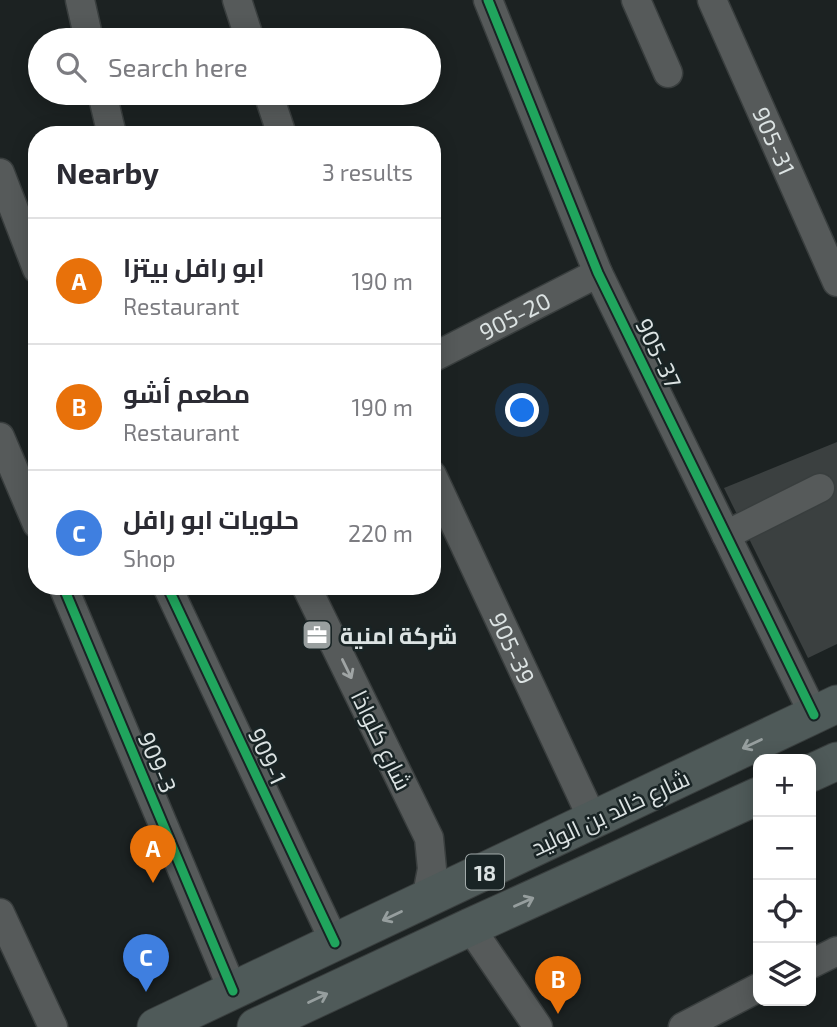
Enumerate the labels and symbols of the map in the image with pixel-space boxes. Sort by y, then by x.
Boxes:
street label: 905-31 [747,102,802,179]
street label: 905-20 [474,286,555,346]
street label: 905-37 [630,313,688,393]
your location [505,393,539,427]
street label: 905-39 [484,608,541,688]
office icon: شركة امنية [300,618,334,652]
place label: شركة امنية [340,621,458,650]
one-way arrow [341,658,355,679]
street label: شارع كلواذا [343,685,418,796]
street label: 909-1 [243,723,293,789]
street label: 909-3 [133,727,183,797]
one-way arrow [742,739,763,752]
street label: شارع خالد بن الوليد [526,763,695,864]
pin: A [130,825,176,883]
road number: 18 [466,854,504,890]
one-way arrow [513,895,534,908]
one-way arrow [382,910,403,923]
pin: C [123,934,169,992]
pin: B [535,956,581,1014]
one-way arrow [307,991,328,1004]

